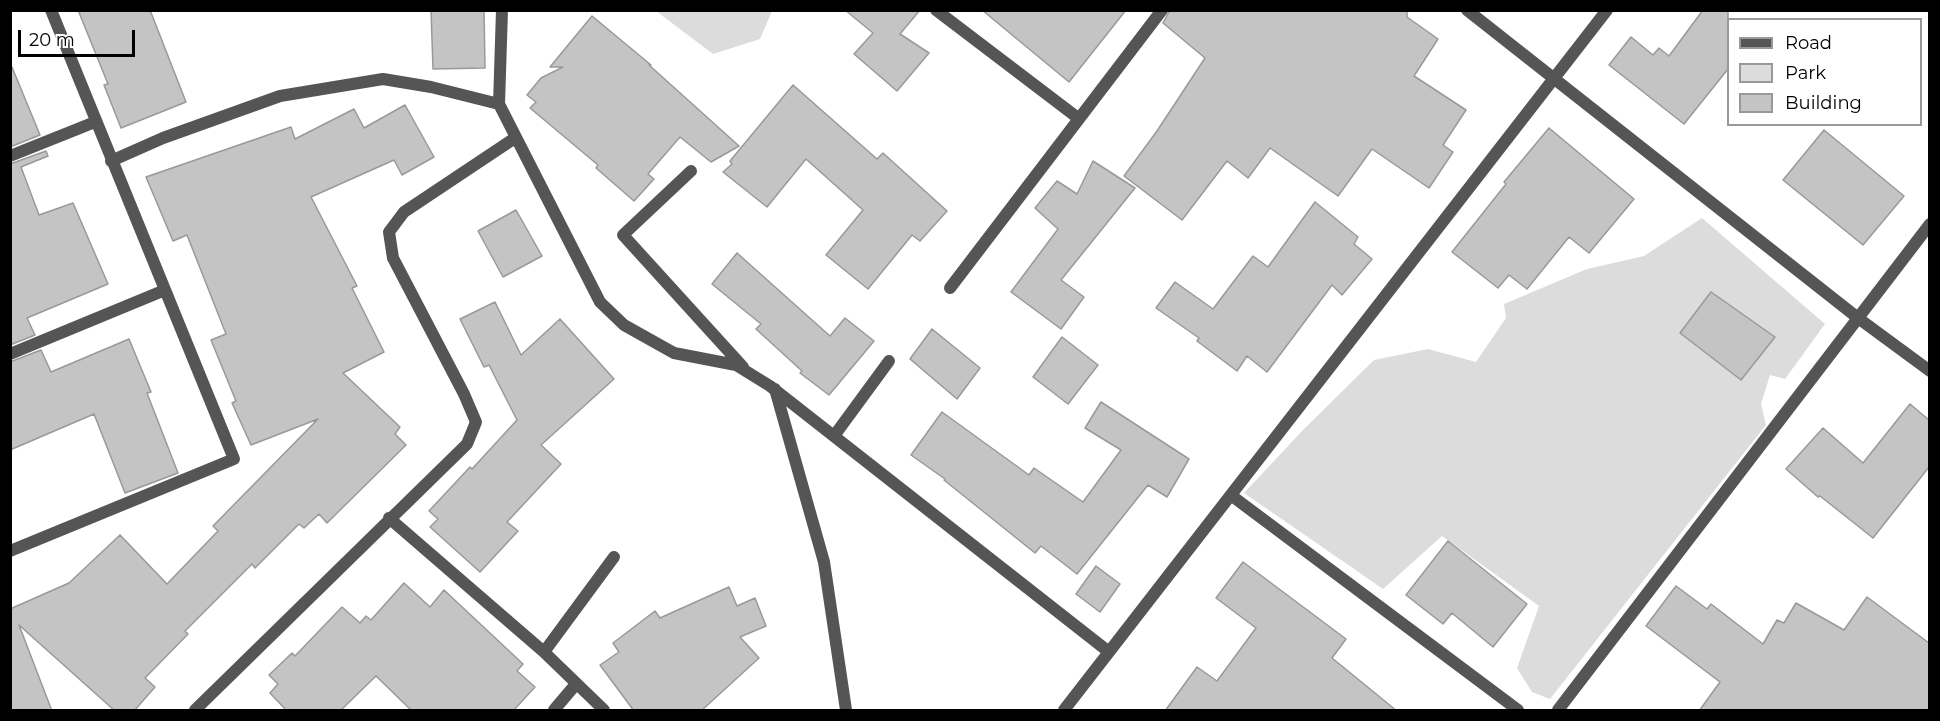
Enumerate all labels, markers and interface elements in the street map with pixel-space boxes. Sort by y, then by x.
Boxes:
scale bar [21,18,138,56]
legend [1727,18,1922,126]
text: 20 m [29,29,75,51]
text: Road [1785,32,1832,54]
text: Park [1785,62,1826,84]
text: Building [1785,92,1862,114]

